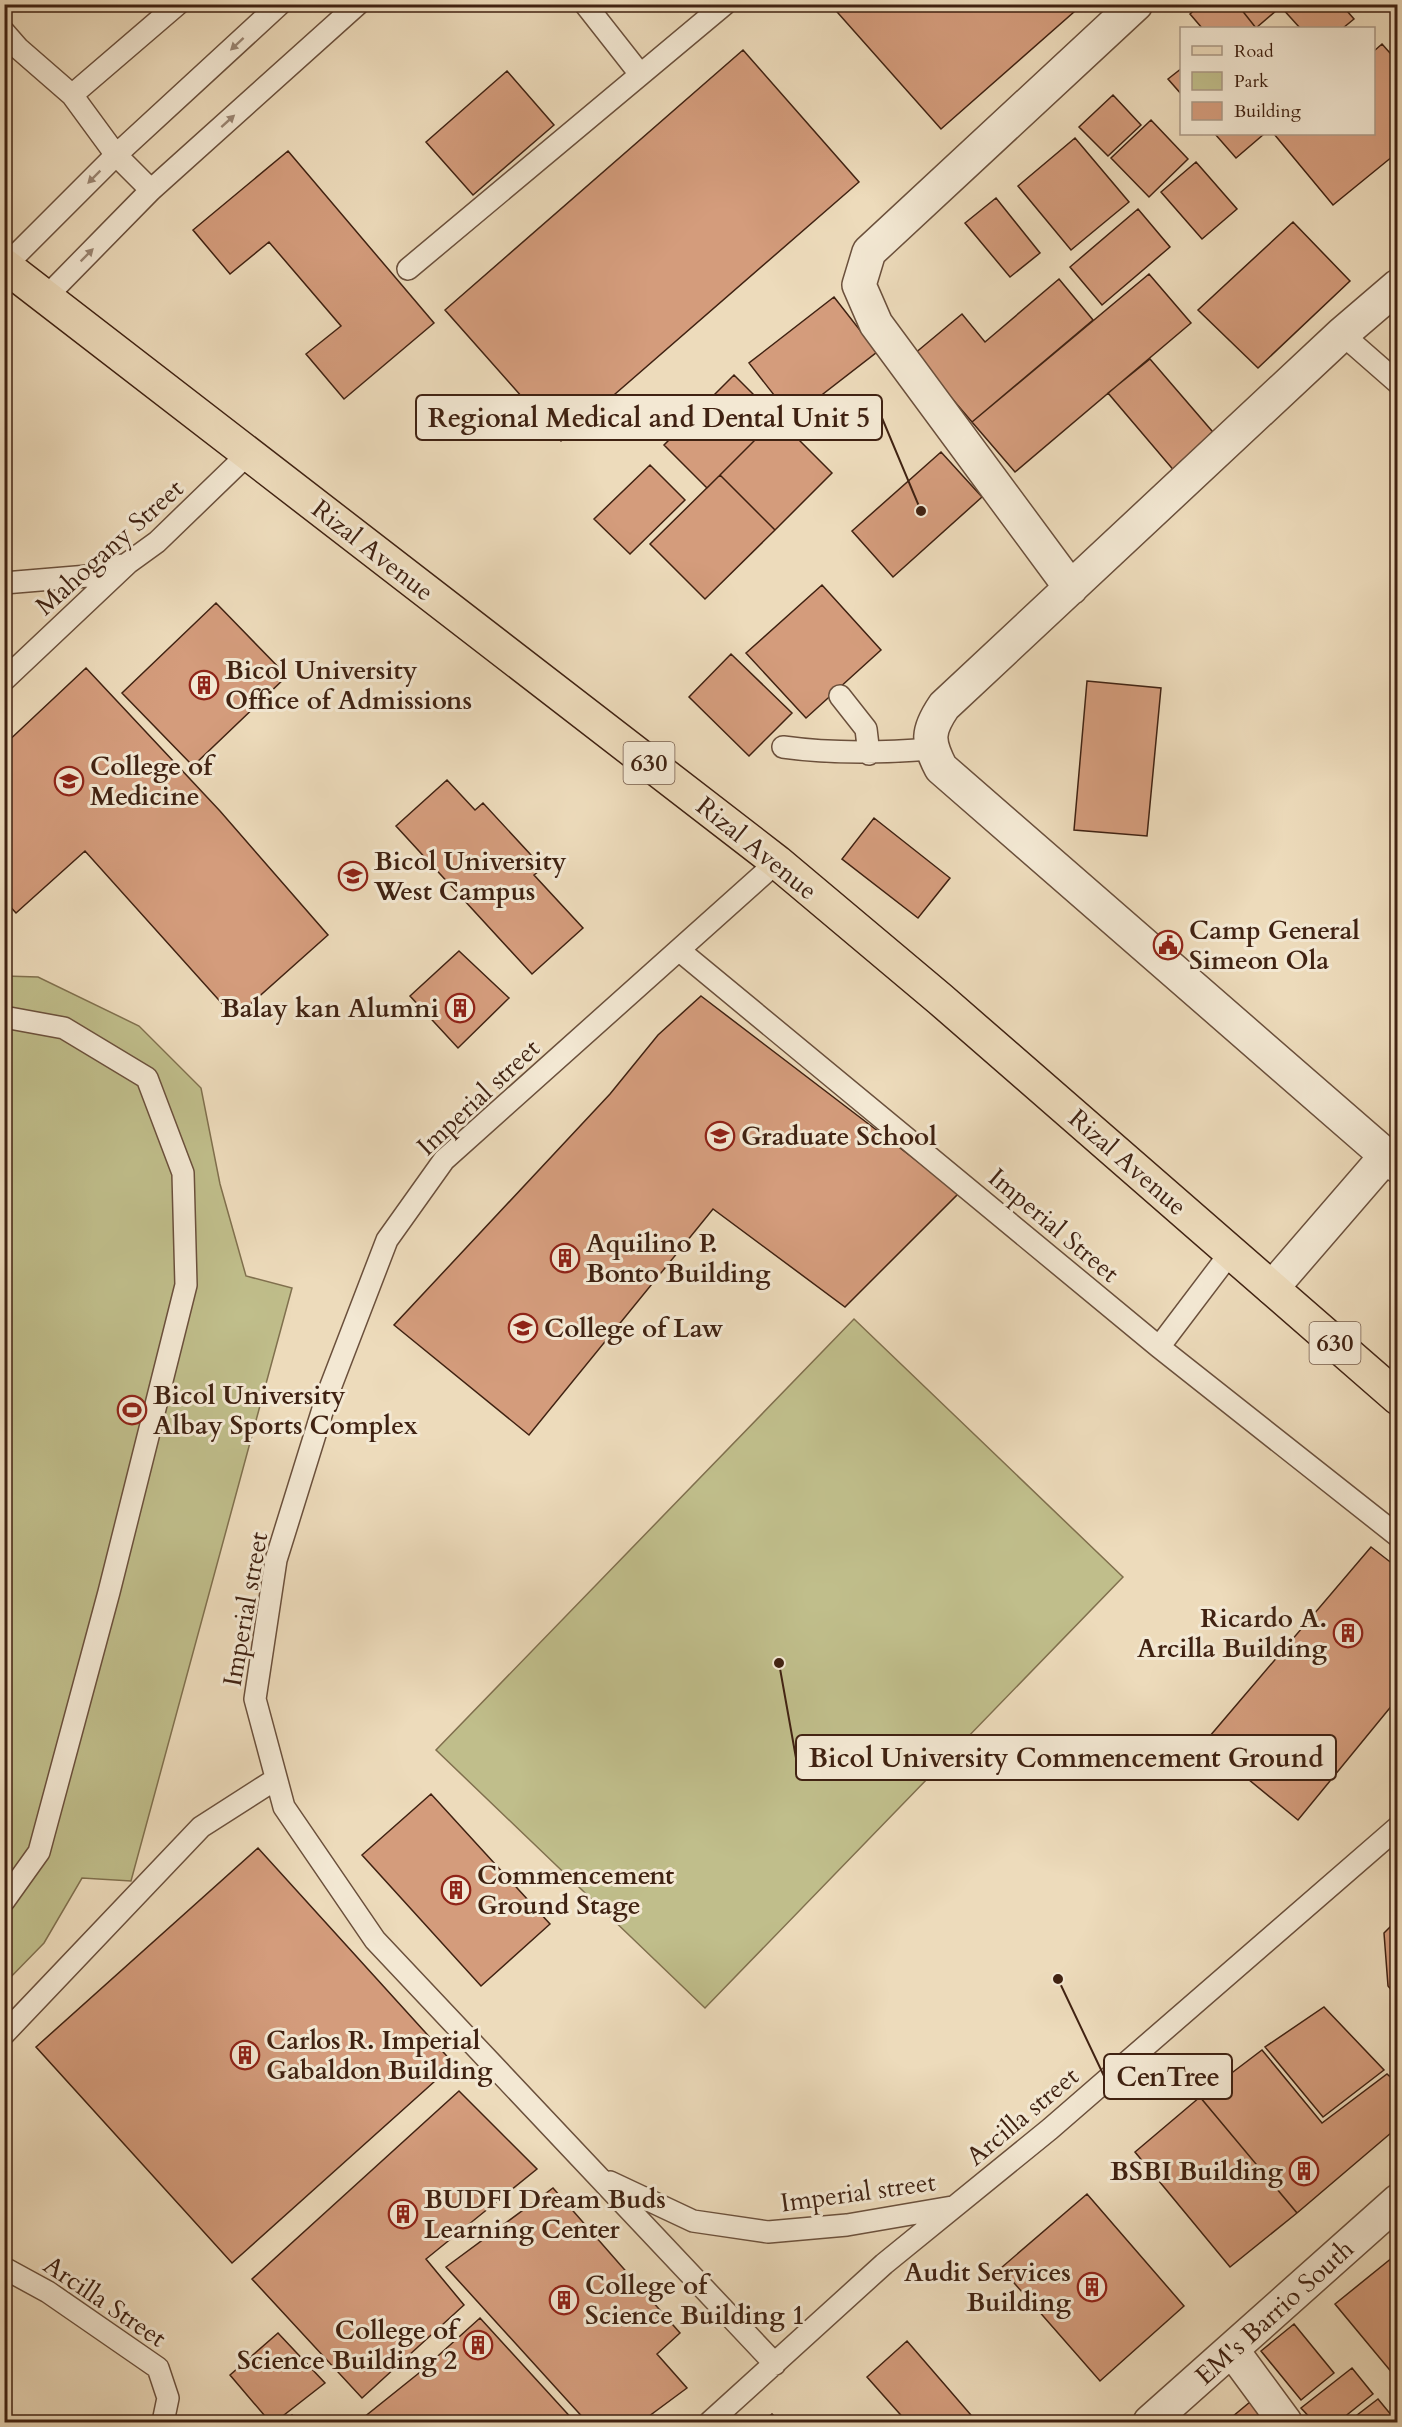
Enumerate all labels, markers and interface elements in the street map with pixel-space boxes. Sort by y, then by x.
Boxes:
legend [1180,27,1375,135]
one-way arrow [230,37,245,50]
text: Road [1234,39,1274,64]
text: Park [1234,69,1269,94]
text: Building [1234,99,1302,124]
one-way arrow [220,115,235,128]
one-way arrow [88,169,102,183]
one-way arrow [79,249,93,263]
callout: Regional Medical and Dental Unit 5 [416,395,882,440]
text: Regional Medical and Dental Unit 5 [428,400,870,437]
street label: Mahogany Street [28,471,191,623]
street label: Rizal Avenue [304,492,441,609]
place label: Bicol University Office of Admissions [225,653,472,718]
building icon: Bicol University Office of Admissions [188,669,220,701]
road number: 630 [624,742,674,784]
place label: College of Medicine [90,749,216,814]
school or university icon: College of Medicine [53,765,85,797]
street label: Rizal Avenue [689,789,824,908]
place label: Bicol University West Campus [373,844,567,909]
school or university icon: Bicol University West Campus [337,860,369,892]
place label: Camp General Simeon Ola [1189,913,1360,978]
public building icon: Camp General Simeon Ola [1152,929,1184,961]
place label: Balay kan Alumni [221,991,439,1026]
building icon: Balay kan Alumni [444,992,476,1024]
street label: Imperial street [409,1031,547,1163]
street label: Rizal Avenue [1061,1101,1194,1224]
place label: Graduate School [741,1119,937,1154]
school or university icon: Graduate School [704,1120,736,1152]
street label: Imperial Street [981,1160,1126,1290]
place label: Aquilino P. Bonto Building [586,1226,771,1291]
building icon: Aquilino P. Bonto Building [549,1242,581,1274]
place label: College of Law [544,1311,724,1346]
school or university icon: College of Law [507,1312,539,1344]
road number: 630 [1310,1322,1360,1364]
place label: Bicol University Albay Sports Complex [153,1378,418,1443]
sports icon: Bicol University Albay Sports Complex [116,1394,148,1426]
street label: Imperial street [215,1529,276,1689]
place label: Ricardo A. Arcilla Building [1137,1601,1327,1666]
building icon: Ricardo A. Arcilla Building [1332,1617,1364,1649]
callout: Bicol University Commencement Ground [796,1735,1336,1780]
text: Bicol University Commencement Ground [808,1740,1324,1777]
place label: Commencement Ground Stage [477,1858,674,1923]
building icon: Commencement Ground Stage [440,1874,472,1906]
place label: Carlos R. Imperial Gabaldon Building [266,2023,493,2088]
building icon: Carlos R. Imperial Gabaldon Building [229,2039,261,2071]
callout: CenTree [1104,2054,1232,2099]
street label: Arcilla street [959,2059,1086,2174]
text: CenTree [1116,2059,1220,2096]
place label: BSBI Building [1110,2154,1283,2189]
building icon: BSBI Building [1288,2155,1320,2187]
street label: Imperial street [778,2164,938,2221]
place label: BUDFI Dream Buds Learning Center [424,2182,666,2247]
building icon: BUDFI Dream Buds Learning Center [387,2198,419,2230]
street label: EM's Barrio South [1187,2232,1361,2393]
street label: Arcilla Street [36,2247,173,2355]
place label: Audit Services Building [904,2255,1071,2320]
place label: College of Science Building 1 [585,2268,805,2333]
building icon: Audit Services Building [1076,2271,1108,2303]
building icon: College of Science Building 1 [548,2284,580,2316]
place label: College of Science Building 2 [237,2313,461,2378]
building icon: College of Science Building 2 [462,2329,494,2361]

